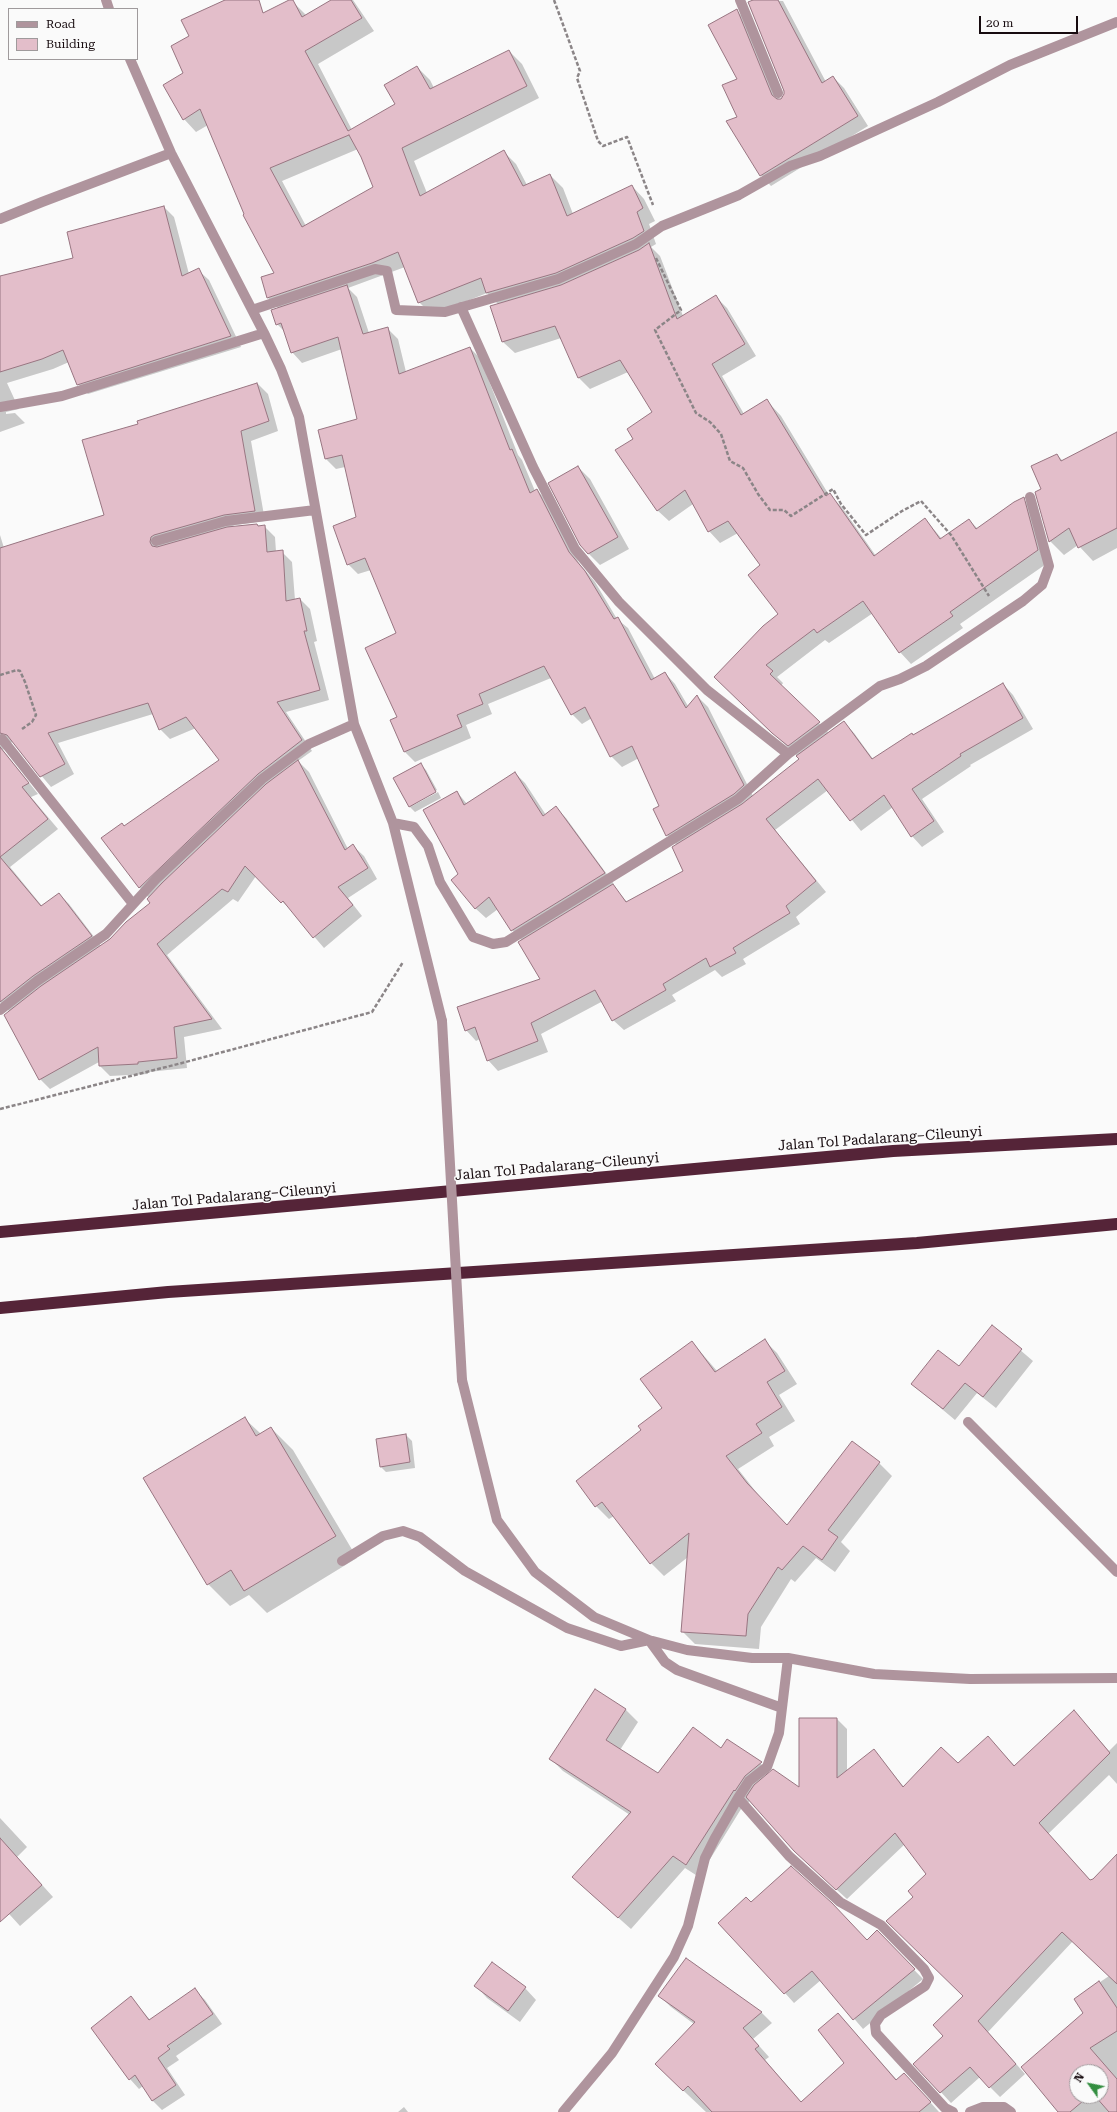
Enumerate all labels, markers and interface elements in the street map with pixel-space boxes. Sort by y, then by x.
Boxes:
legend [8,8,138,60]
scale bar [981,8,1080,34]
text: 20 m [986,16,1013,30]
text: Road [46,17,75,31]
text: Building [46,37,95,51]
street label: Jalan Tol Padalarang–Cileunyi [777,1123,983,1155]
street label: Jalan Tol Padalarang–Cileunyi [454,1150,660,1184]
street label: Jalan Tol Padalarang–Cileunyi [131,1180,337,1214]
north arrow [1069,2064,1109,2104]
text: N [1072,2071,1087,2085]

